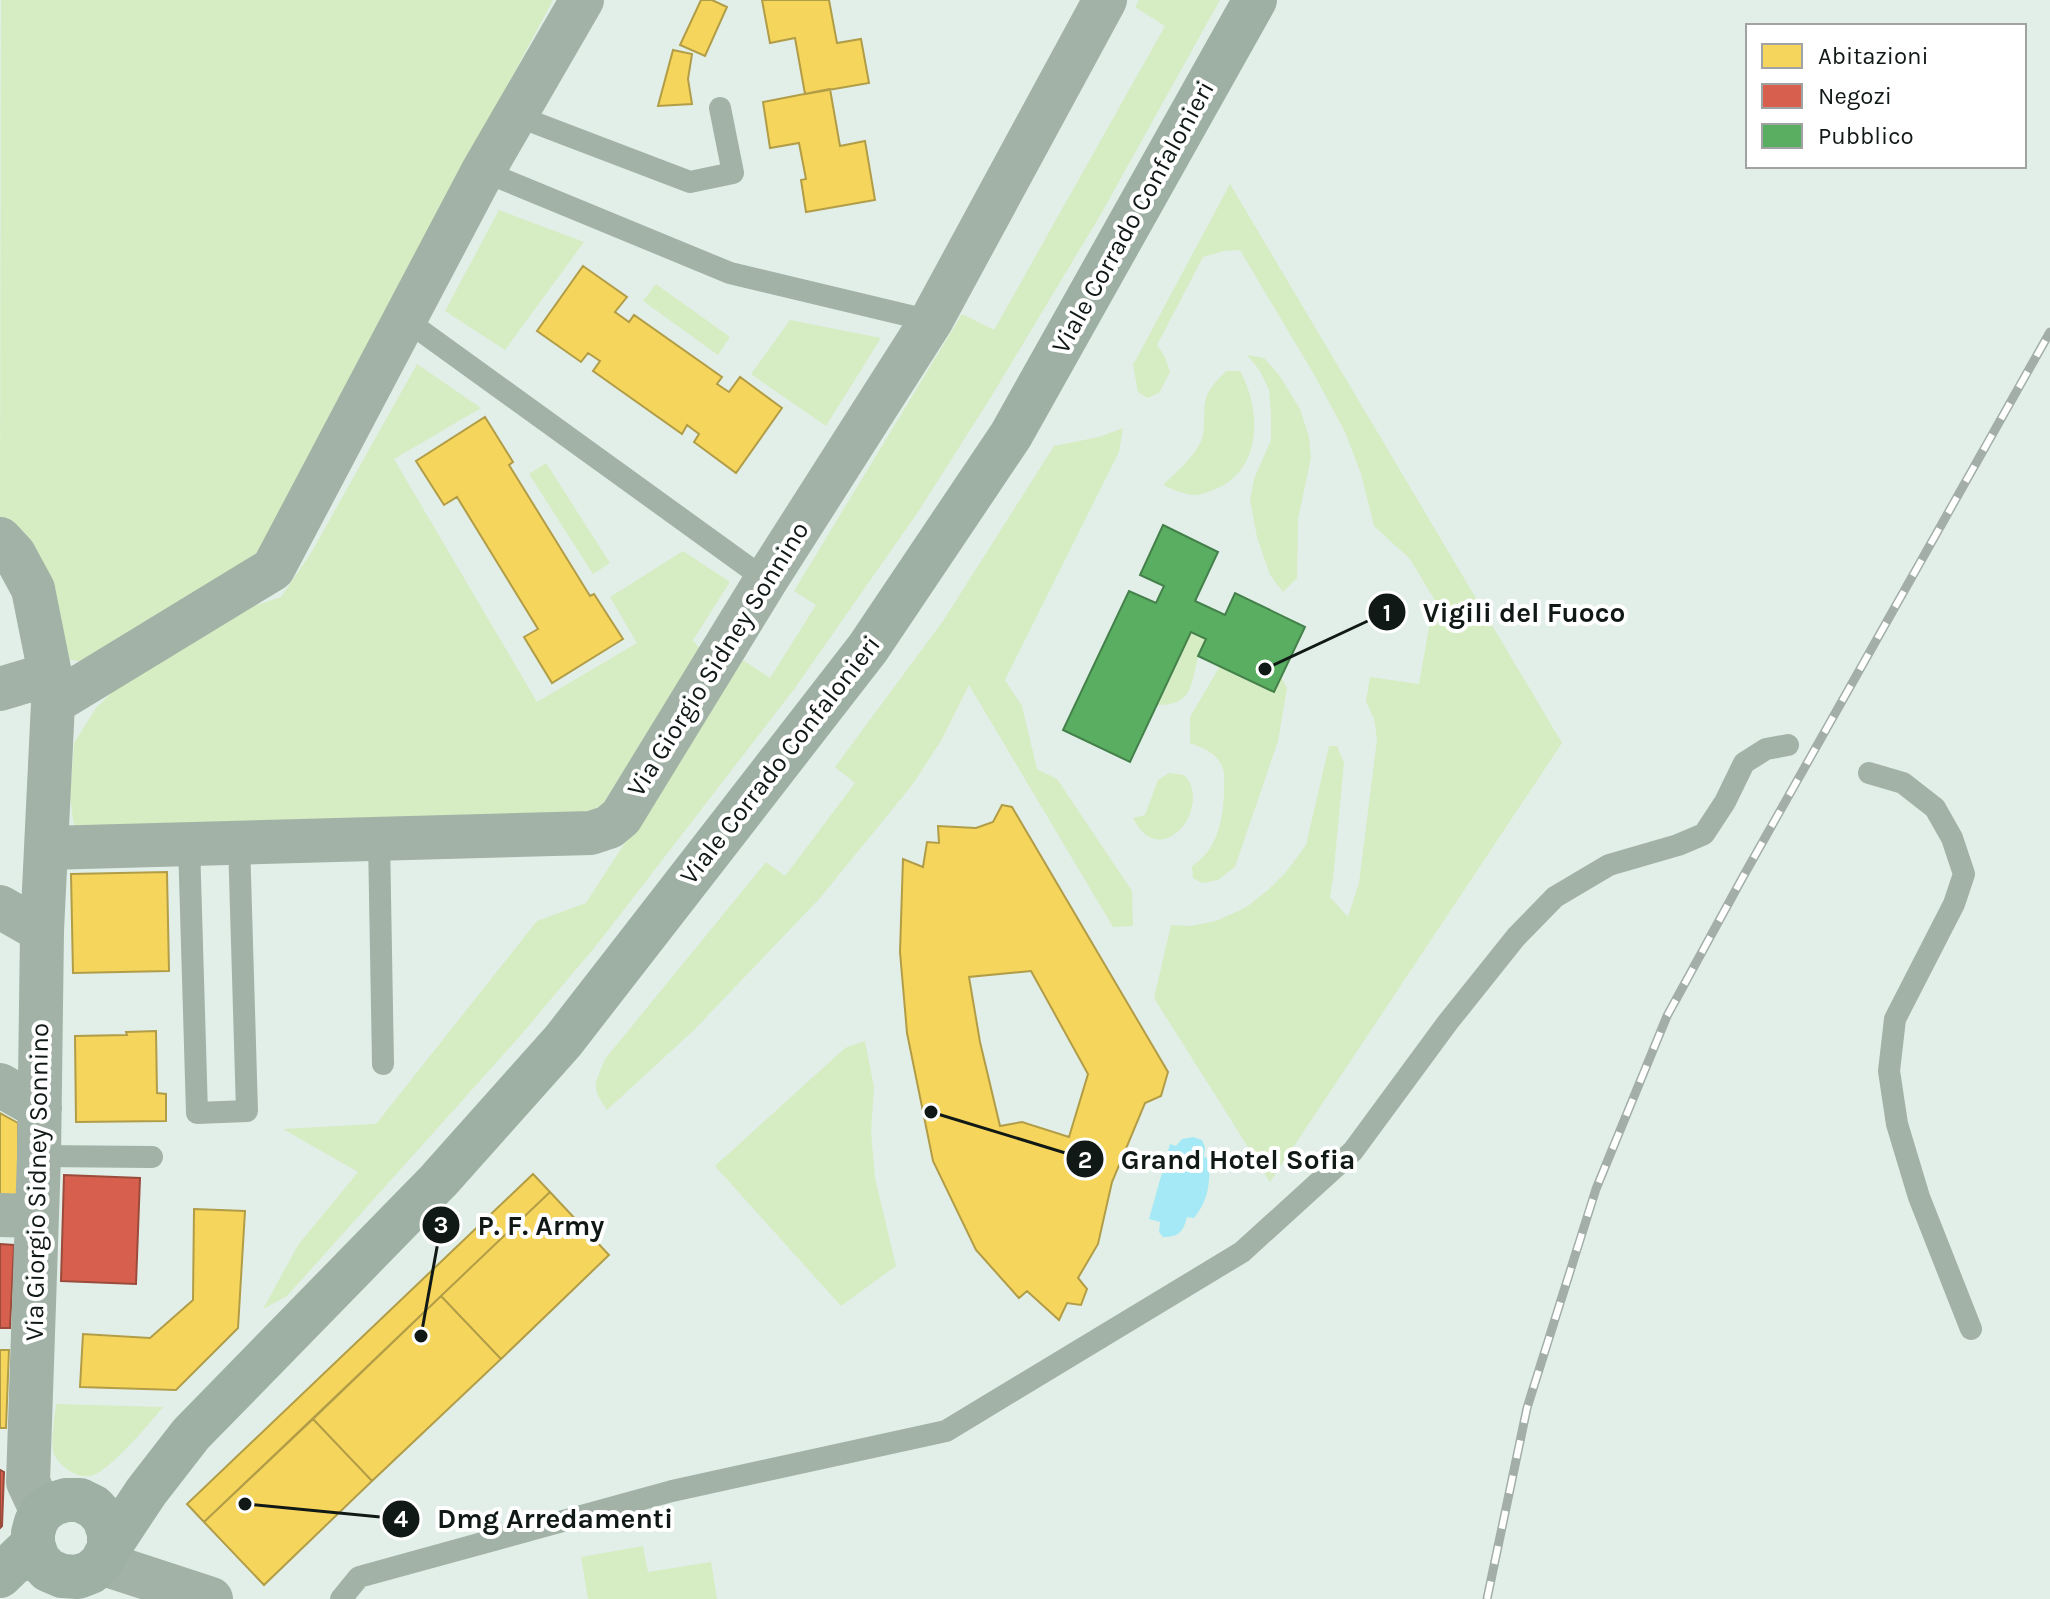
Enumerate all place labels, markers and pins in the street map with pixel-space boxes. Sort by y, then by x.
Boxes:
callout: Vigili del Fuoco [1367,586,1642,638]
callout: Grand Hotel Sofia [1065,1133,1372,1185]
callout: P. F. Army [421,1199,620,1251]
callout: Dmg Arredamenti [381,1493,689,1545]

